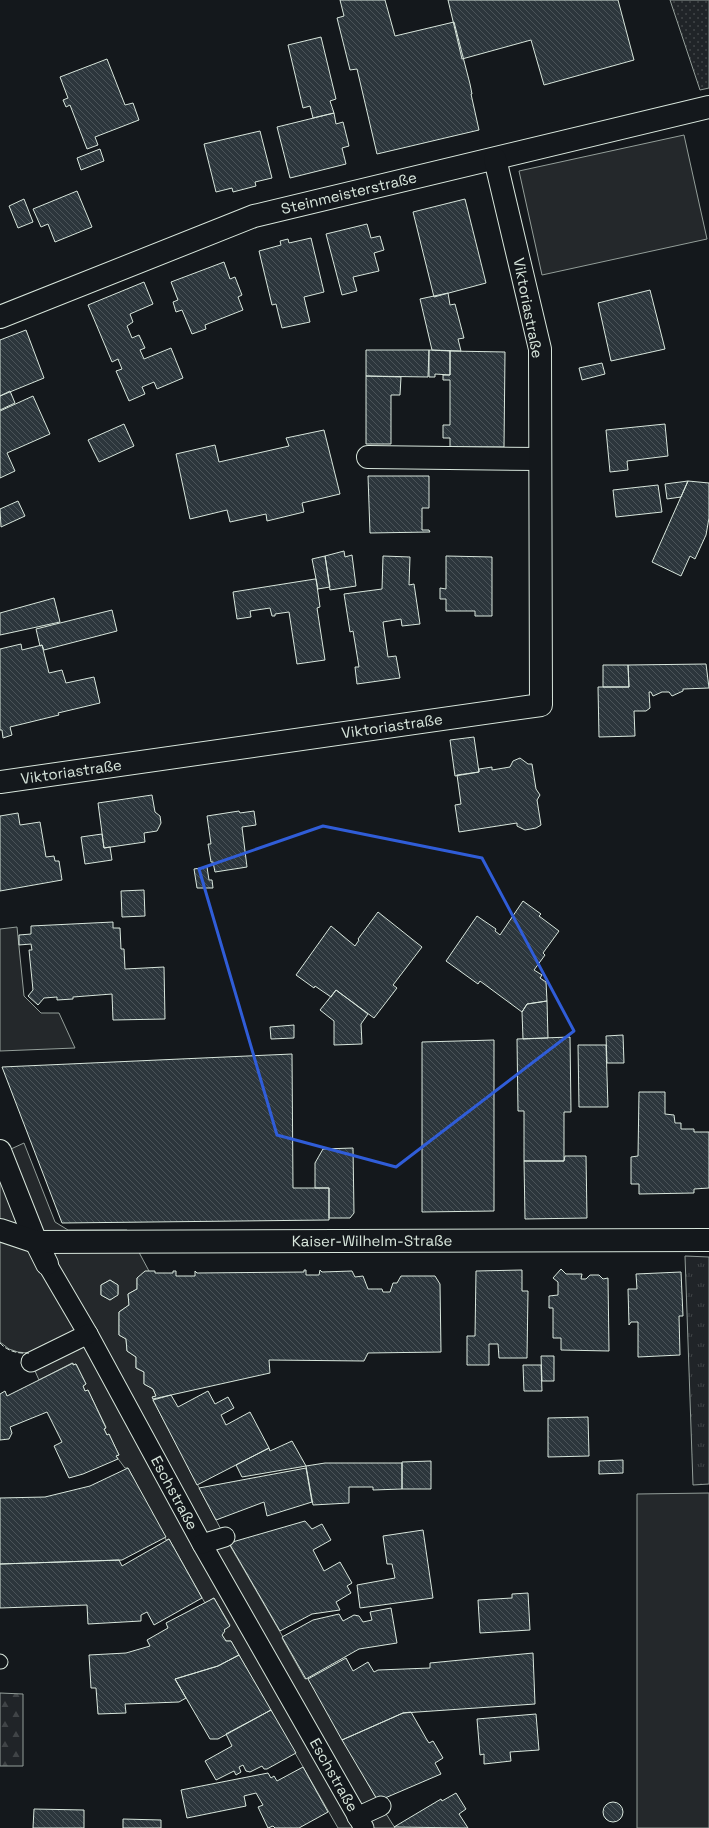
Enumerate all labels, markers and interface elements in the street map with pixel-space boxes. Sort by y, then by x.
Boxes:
street label: Steinmeisterstraße [279,167,419,218]
street label: Viktoriastraße [509,256,548,360]
street label: Viktoriastraße [340,709,444,742]
street label: Viktoriastraße [19,755,123,788]
street label: Kaiser-Wilhelm-Straße [292,1231,453,1250]
street label: Eschstraße [147,1452,203,1533]
street label: Eschstraße [306,1735,363,1815]

